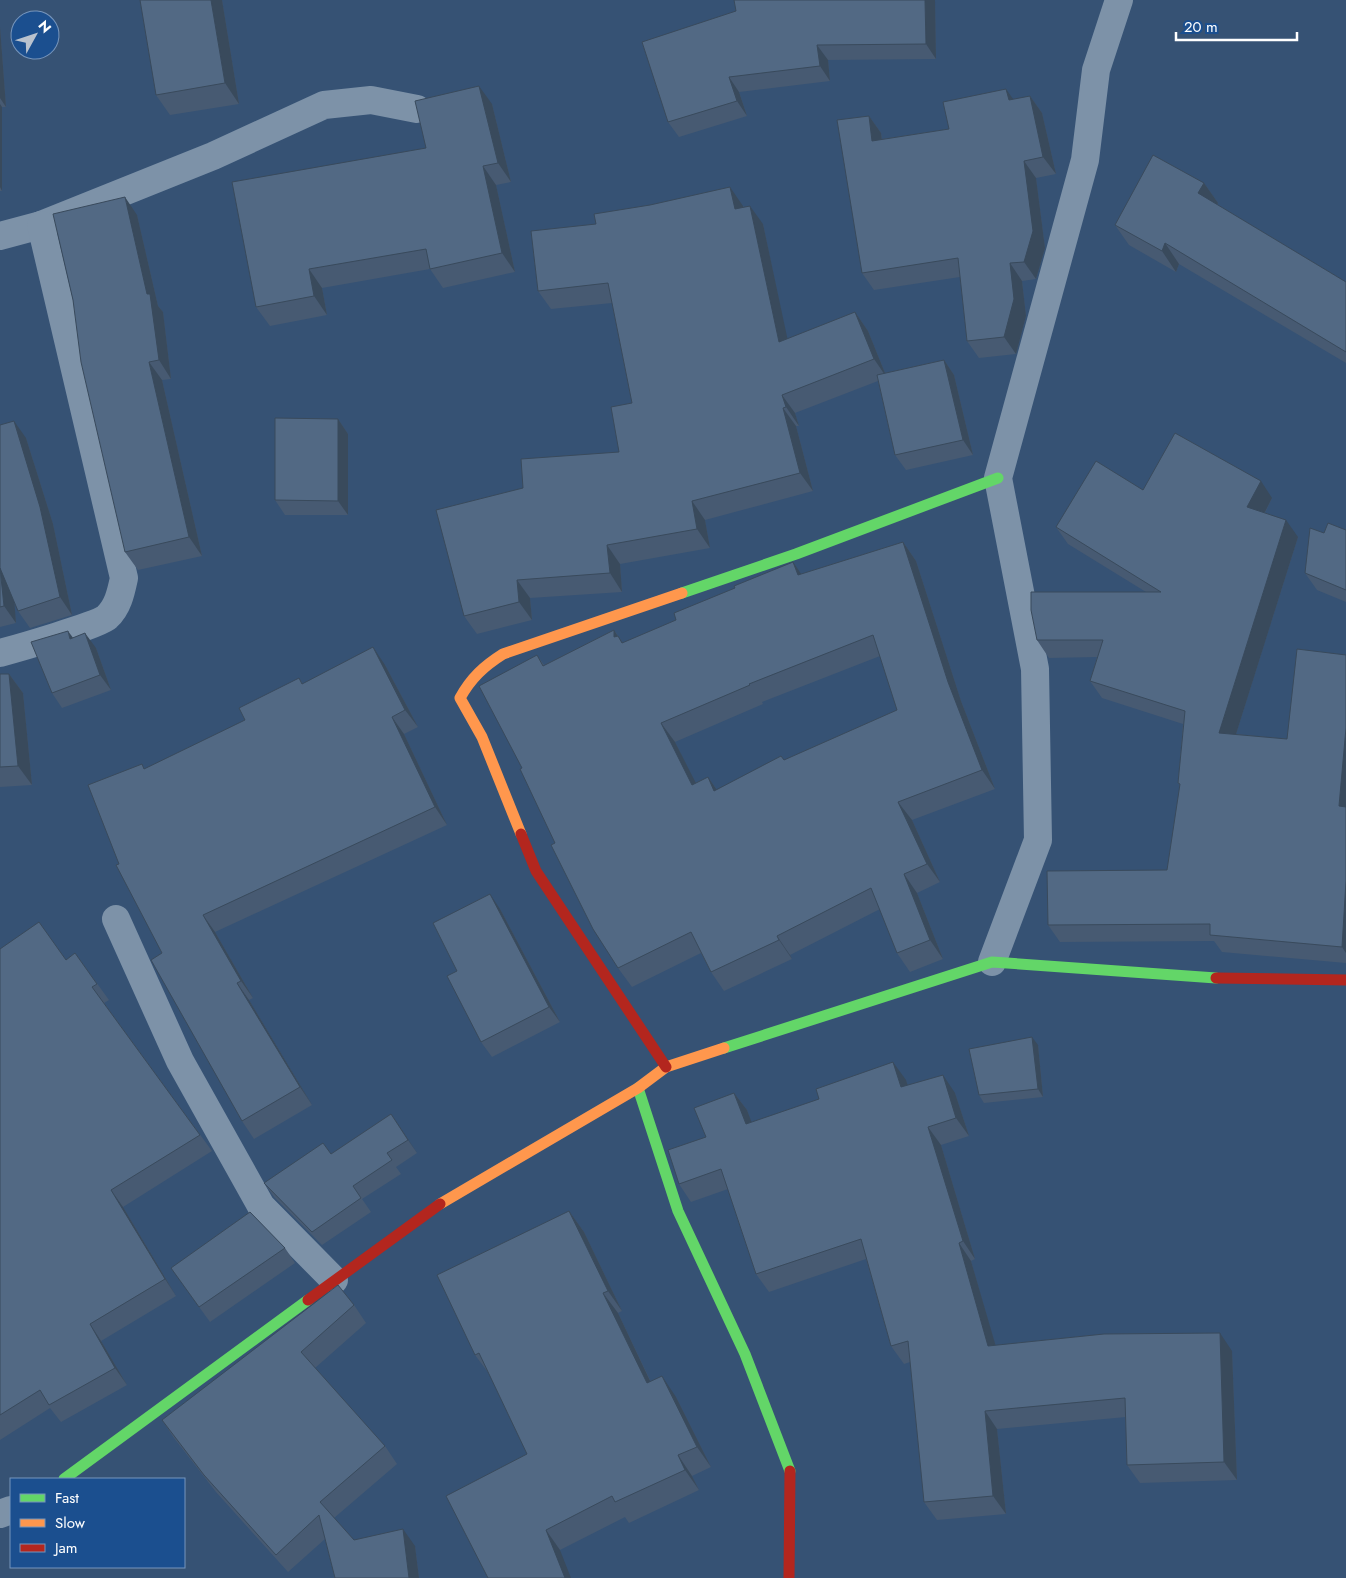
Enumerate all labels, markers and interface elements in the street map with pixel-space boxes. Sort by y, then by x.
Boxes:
north arrow [10,10,60,60]
scale bar [1176,10,1297,42]
text: N [34,16,56,37]
text: 20 m [1184,16,1218,38]
legend [10,1478,185,1568]
text: Fast [55,1487,79,1509]
text: Slow [55,1512,86,1534]
text: Jam [53,1537,78,1559]

